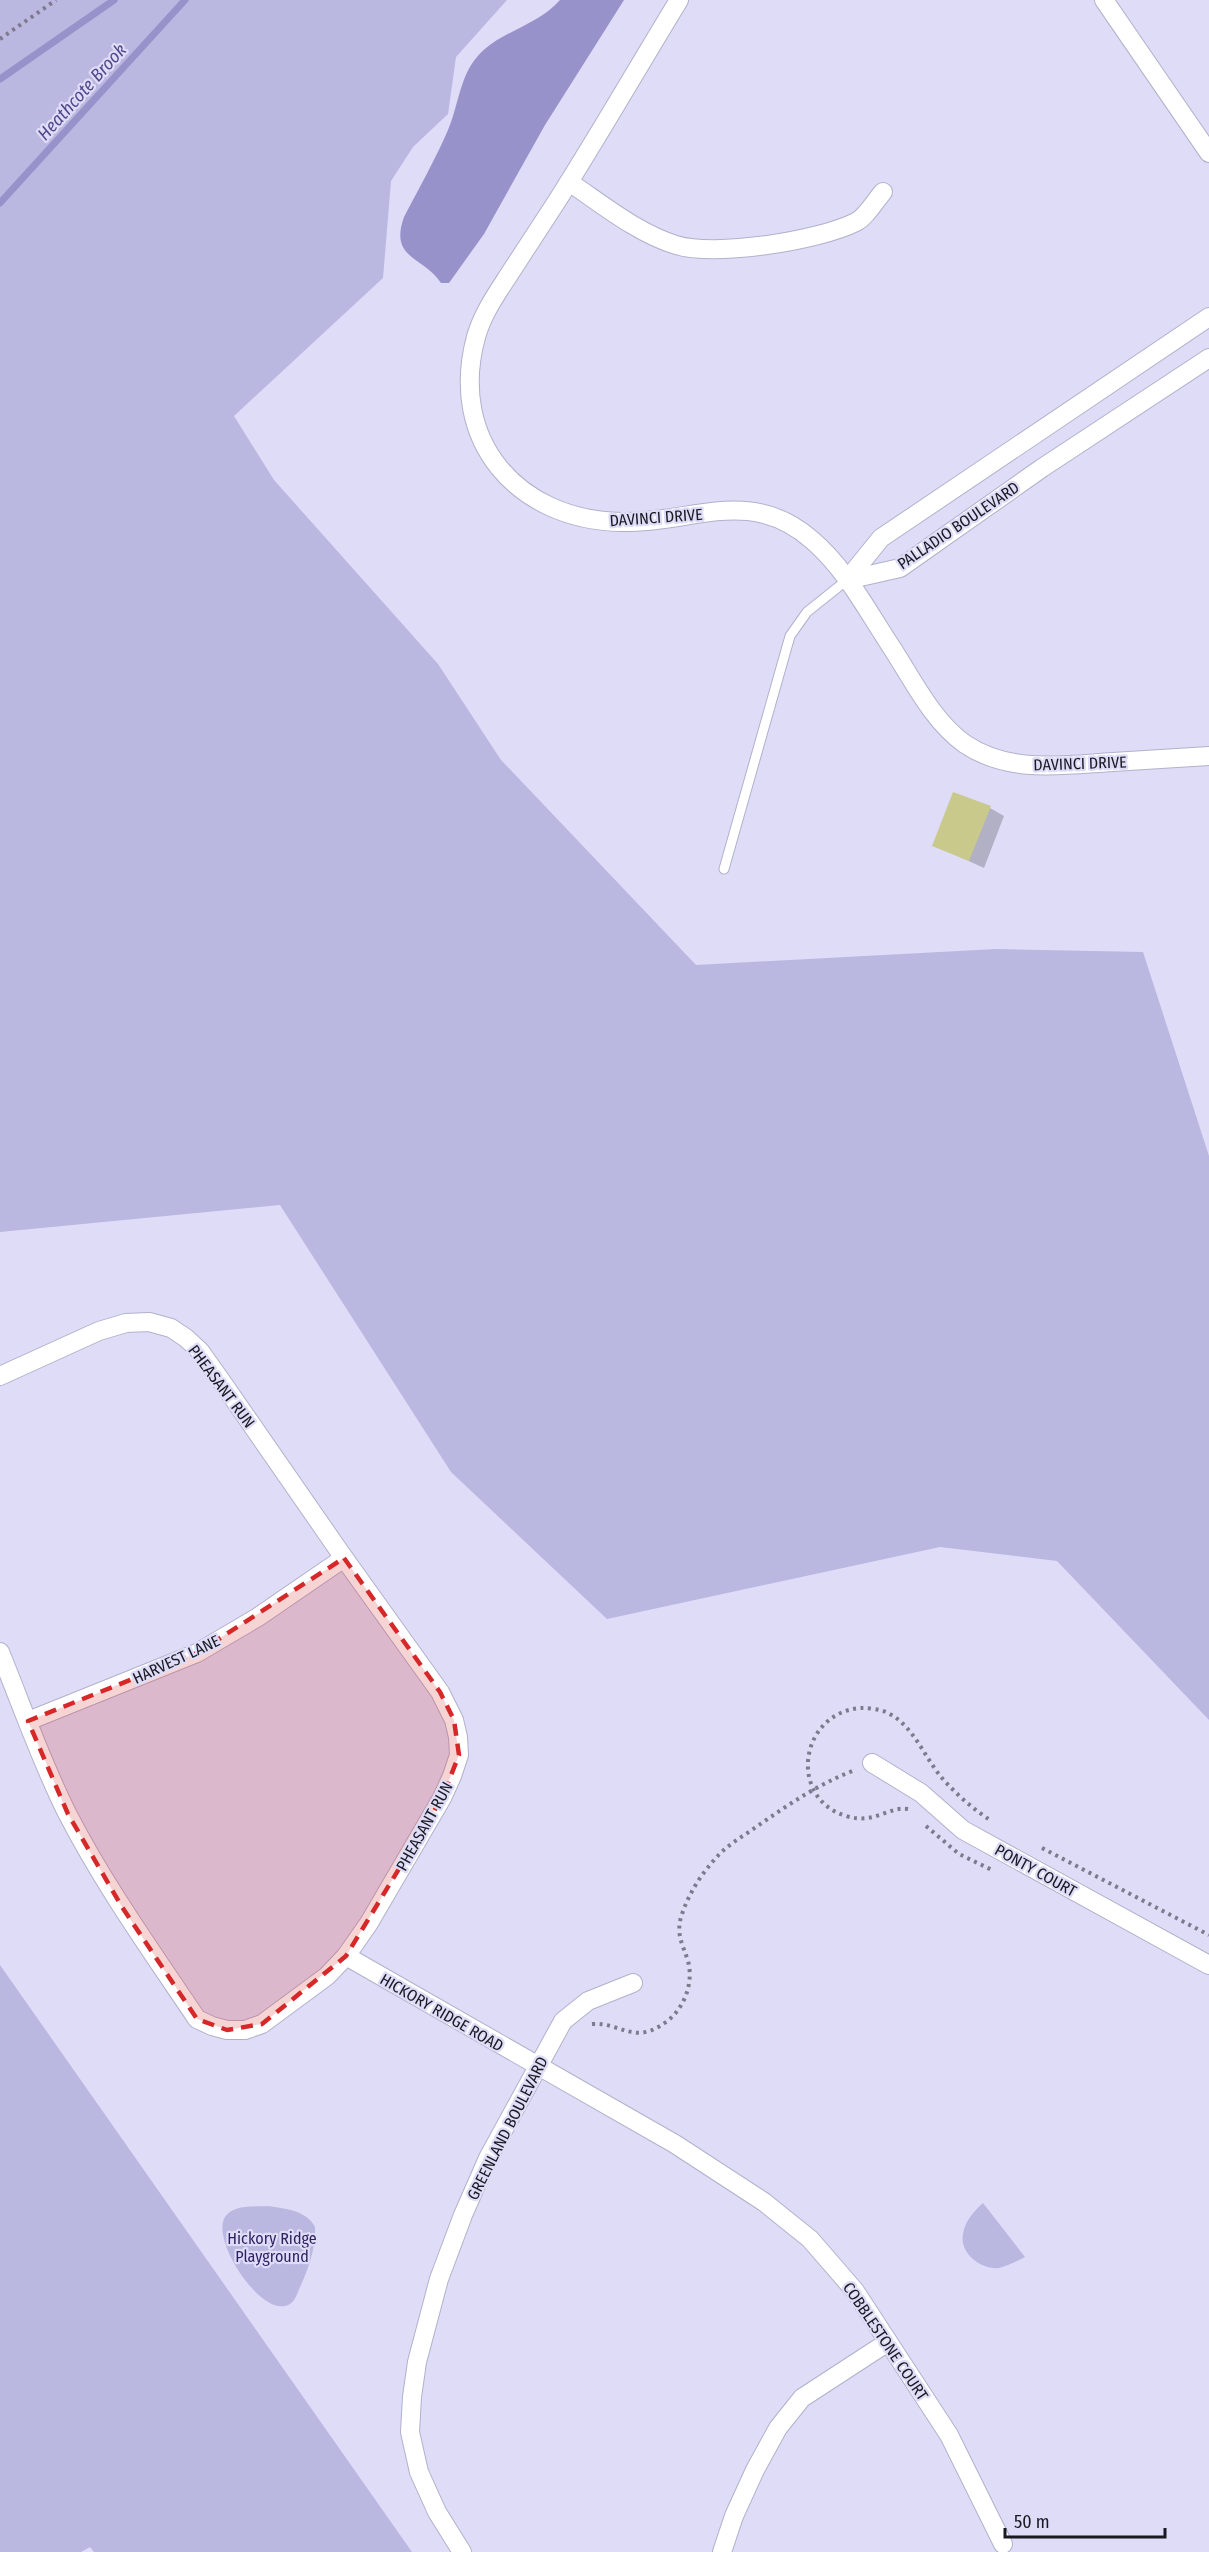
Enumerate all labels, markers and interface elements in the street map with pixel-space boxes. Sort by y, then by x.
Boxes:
water label: Heathcote Brook [33,39,131,145]
street label: PALLADIO BOULEVARD [894,478,1023,573]
street label: DAVINCI DRIVE [609,505,703,530]
street label: DAVINCI DRIVE [1033,752,1127,775]
street label: PHEASANT RUN [184,1341,259,1432]
street label: HARVEST LANE [130,1631,223,1688]
street label: PHEASANT RUN [392,1778,457,1874]
street label: PONTY COURT [992,1840,1080,1901]
street label: HICKORY RIDGE ROAD [377,1969,507,2055]
street label: GREENLAND BOULEVARD [463,2054,552,2203]
park label: Hickory Ridge Playground [227,2229,317,2266]
street label: COBBLESTONE COURT [839,2279,932,2404]
scale bar [1005,2501,1166,2539]
text: 50 m [1014,2511,1050,2533]

